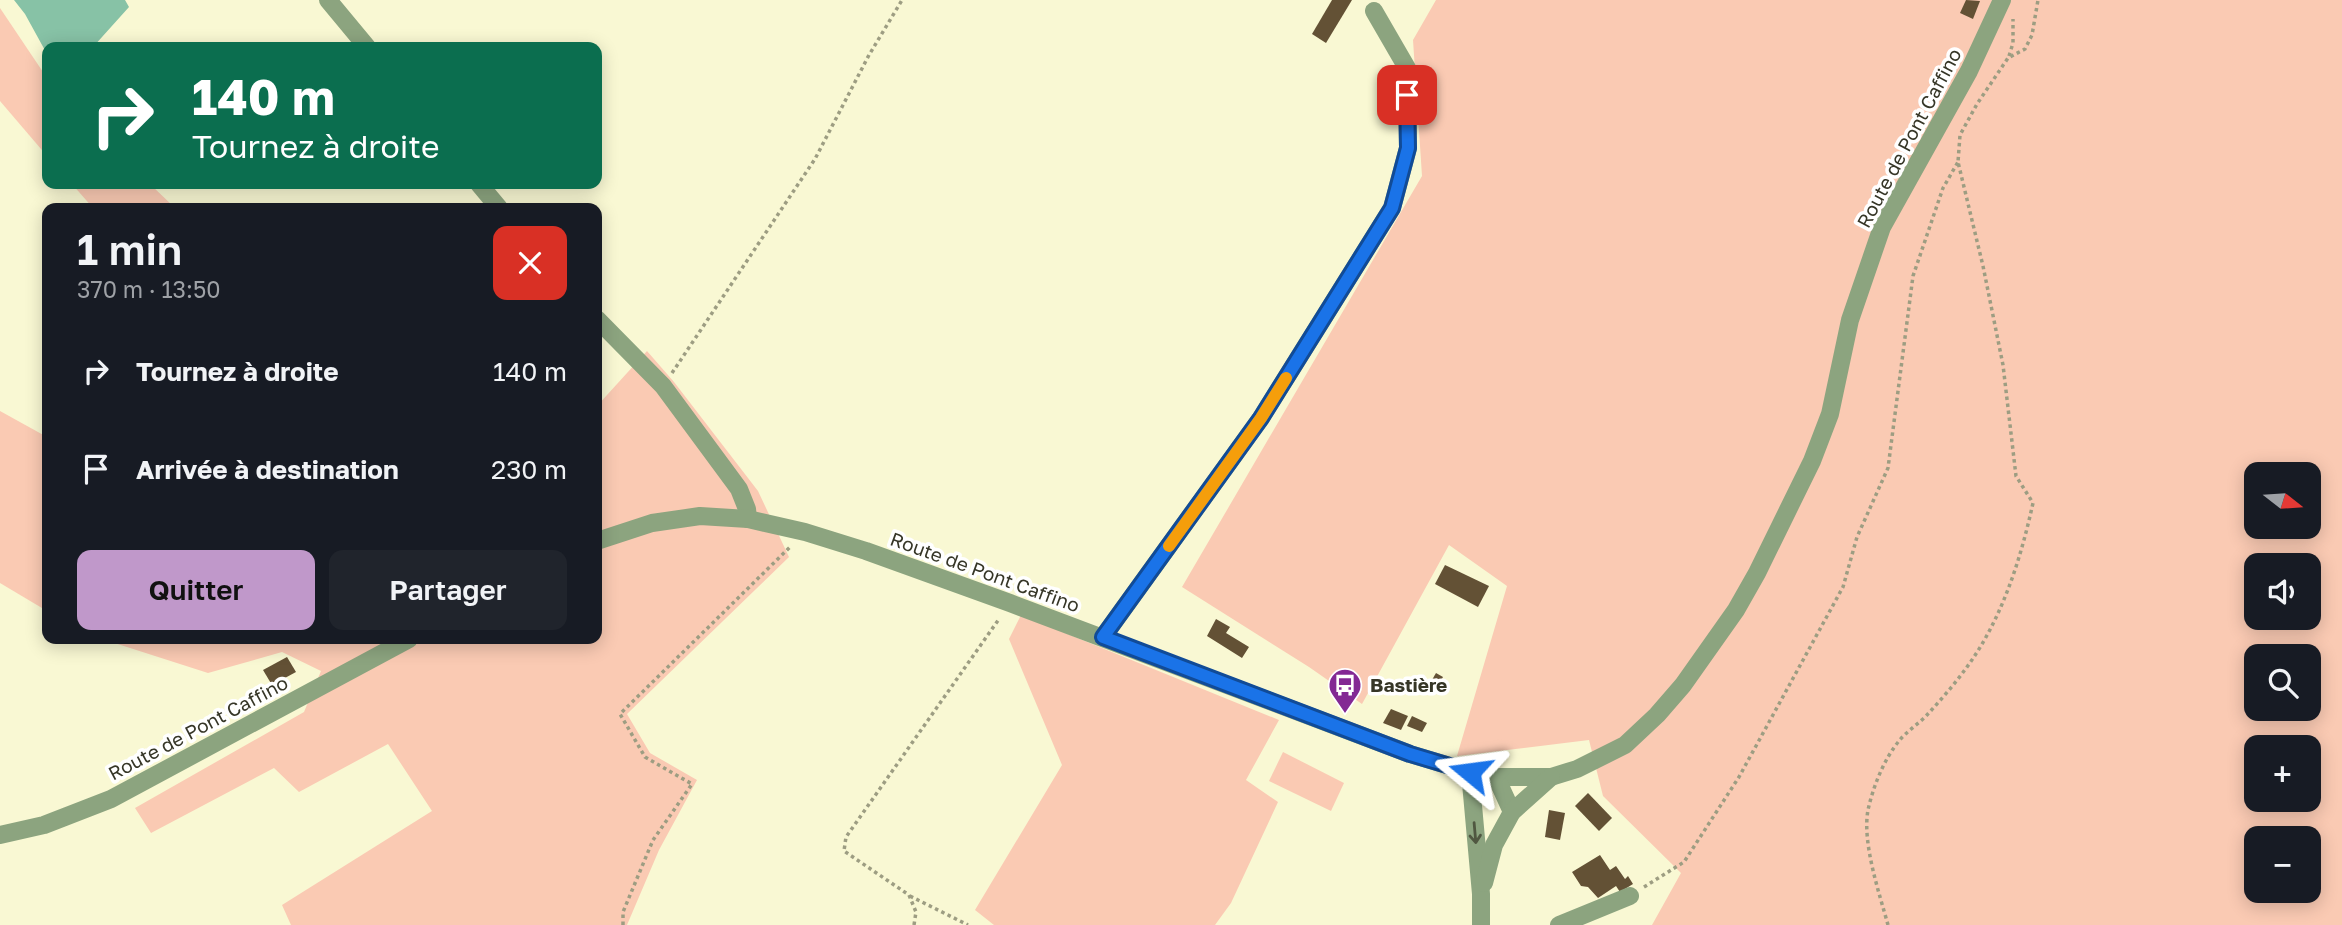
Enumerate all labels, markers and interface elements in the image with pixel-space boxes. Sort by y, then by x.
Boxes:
street label: Route de Pont Caffino [1851,44,1966,231]
pin [1377,65,1437,125]
text: 140 m [192,67,335,126]
icon: right [77,70,168,161]
icon: arrive [1388,76,1426,114]
text: Tournez à droite [192,127,440,165]
text: 1 min [77,224,182,274]
button: close [493,226,567,300]
text: 370 m · 13:50 [77,275,221,303]
icon: right [77,352,115,390]
text: Tournez à droite [136,356,339,387]
text: 140 m [493,356,567,387]
icon: arrive [77,450,115,488]
text: Arrivée à destination [136,454,399,485]
text: 230 m [491,454,567,485]
north arrow [2244,462,2320,539]
map controls [2244,462,2321,903]
street label: Route de Pont Caffino [887,527,1083,617]
button: Quitter [77,550,315,630]
button: Partager [329,550,567,630]
button: sound [2244,553,2321,630]
button: search [2244,644,2321,721]
bus stop icon: Bastière [1326,666,1364,715]
street label: Route de Pont Caffino [104,670,291,785]
place label: Bastière [1370,673,1447,696]
position arrow [1433,735,1507,809]
button: + [2244,735,2321,812]
one-way arrow [1469,821,1482,844]
button: − [2244,826,2321,903]

